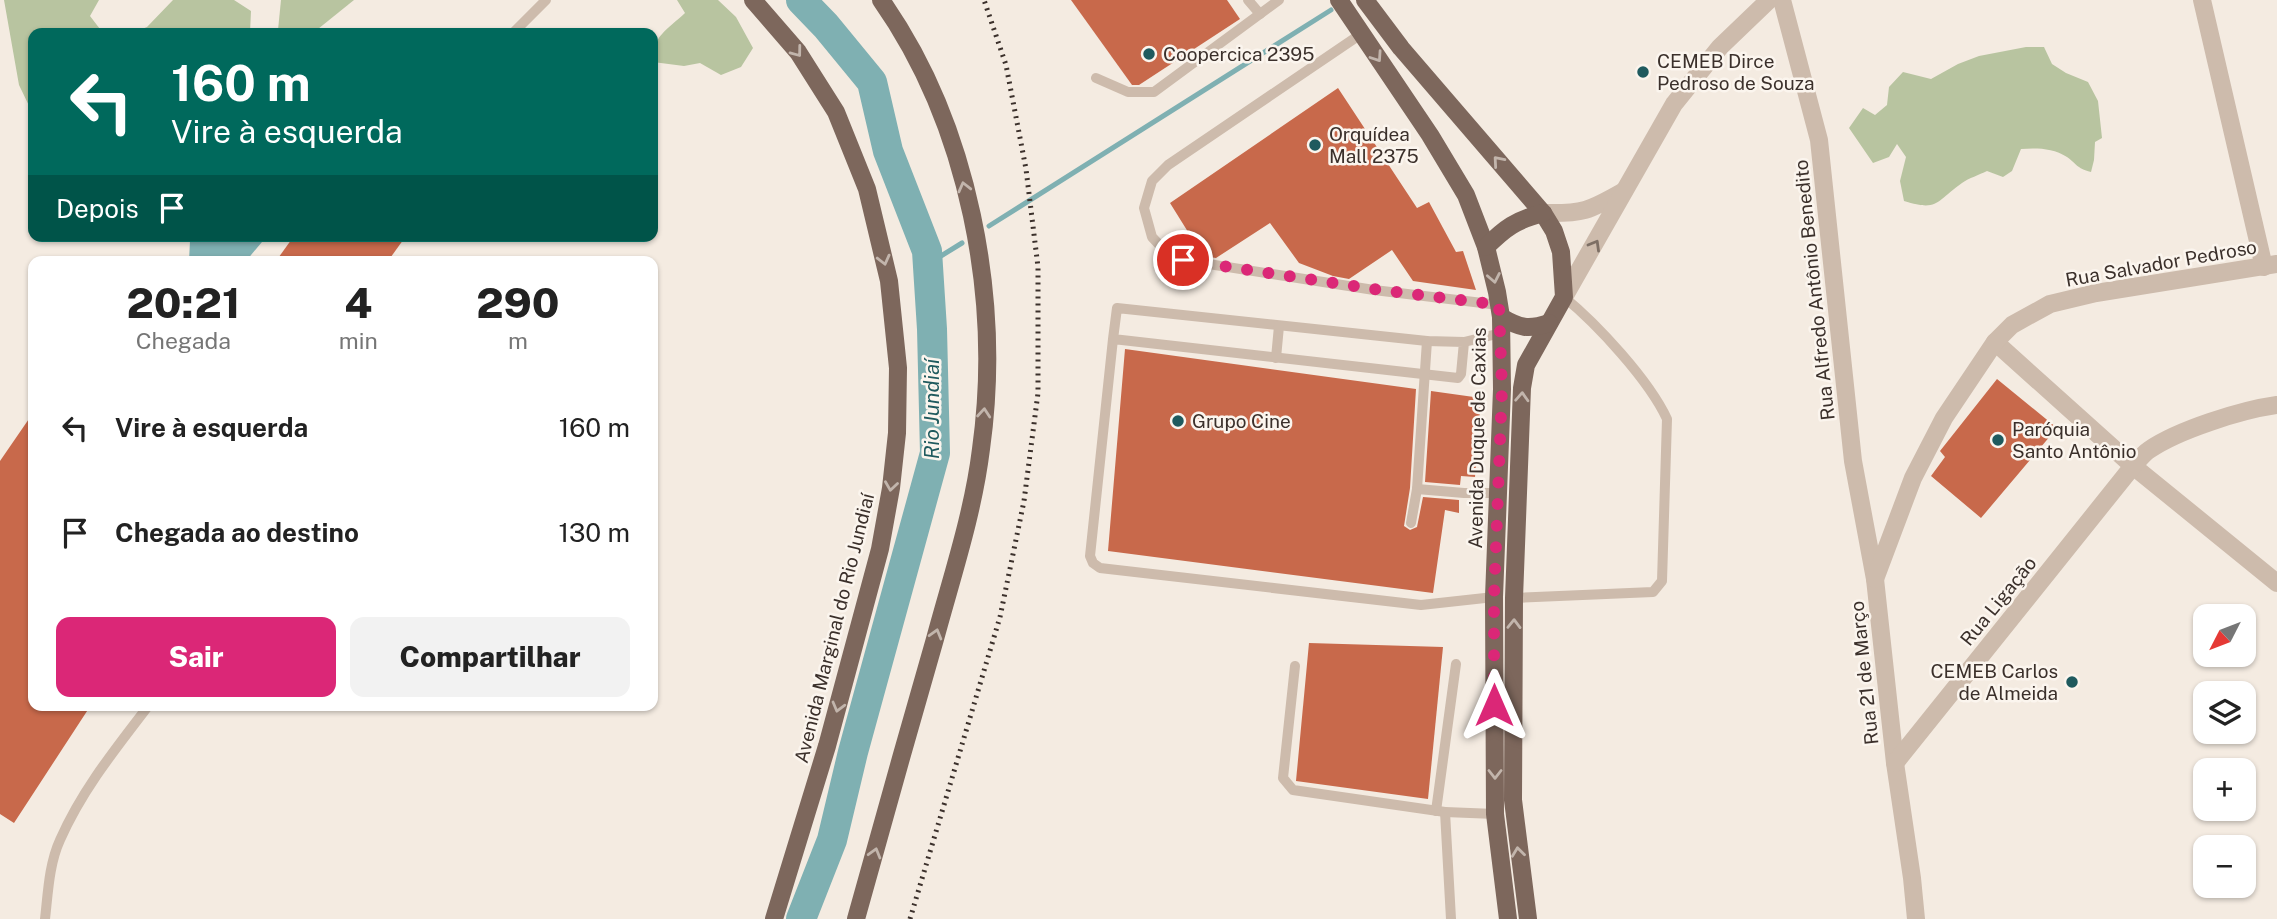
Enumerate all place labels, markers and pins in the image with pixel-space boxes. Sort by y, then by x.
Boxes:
place label: Coopercica 2395 [1163,43,1314,65]
marker: Coopercica 2395 [1141,46,1157,62]
place label: CEMEB Dirce Pedroso de Souza [1657,50,1815,94]
marker: CEMEB Dirce Pedroso de Souza [1635,64,1651,80]
place label: Orquídea Mall 2375 [1329,123,1419,167]
marker: Orquídea Mall 2375 [1307,137,1323,153]
pin [1153,230,1213,290]
place label: Grupo Cine [1192,410,1291,432]
marker: Grupo Cine [1170,413,1186,429]
place label: Paróquia Santo Antônio [2012,418,2136,462]
marker: Paróquia Santo Antônio [1990,432,2006,448]
place label: CEMEB Carlos de Almeida [1930,660,2058,704]
marker: CEMEB Carlos de Almeida [2064,674,2080,690]

